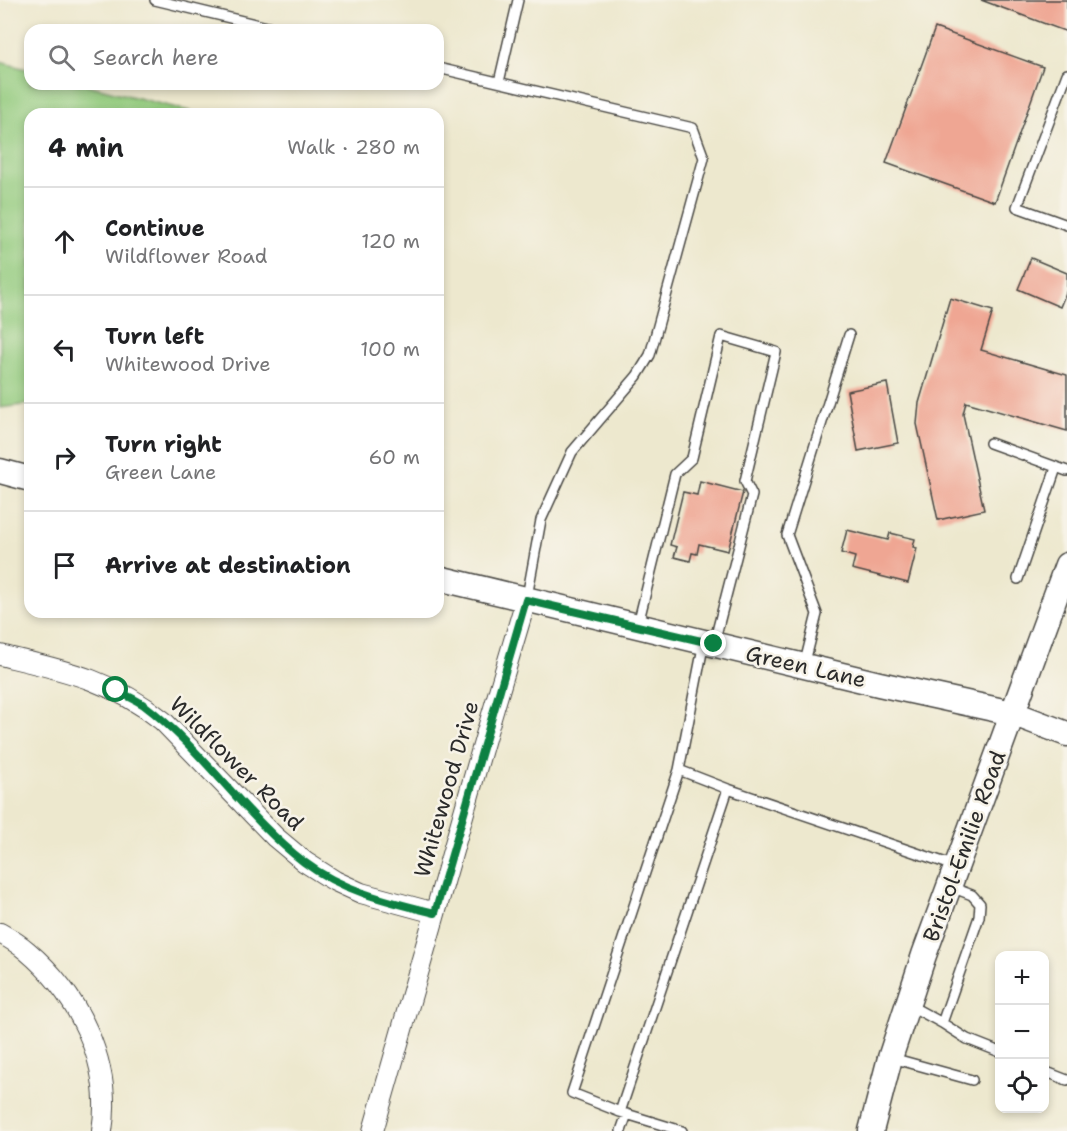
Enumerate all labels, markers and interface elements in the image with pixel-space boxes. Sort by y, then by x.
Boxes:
search box [24,24,444,90]
icon: search [45,41,78,74]
text: Search here [93,43,219,72]
text: 4 min [48,130,124,165]
text: Walk · 280 m [287,134,420,160]
text: Continue [105,214,205,243]
icon: ahead [48,225,81,258]
text: 120 m [361,228,420,254]
text: Wildflower Road [105,243,268,269]
text: Turn left [105,322,204,351]
icon: left [48,333,81,366]
text: 100 m [360,336,420,362]
text: Whitewood Drive [105,351,271,377]
text: Turn right [105,430,222,459]
icon: right [48,441,81,474]
text: 60 m [368,444,420,470]
text: Green Lane [105,459,216,485]
icon: arrive [48,549,81,582]
text: Arrive at destination [105,551,351,580]
route end [700,630,726,656]
street label: Green Lane [743,639,869,694]
route start [102,676,128,702]
street label: Wildflower Road [163,690,310,837]
street label: Whitewood Drive [407,698,486,881]
street label: Bristol-Emilie Road [916,746,1013,946]
map controls [995,951,1049,1113]
button: + [995,951,1049,1005]
button: − [995,1005,1049,1059]
button: locate [995,1059,1049,1113]

